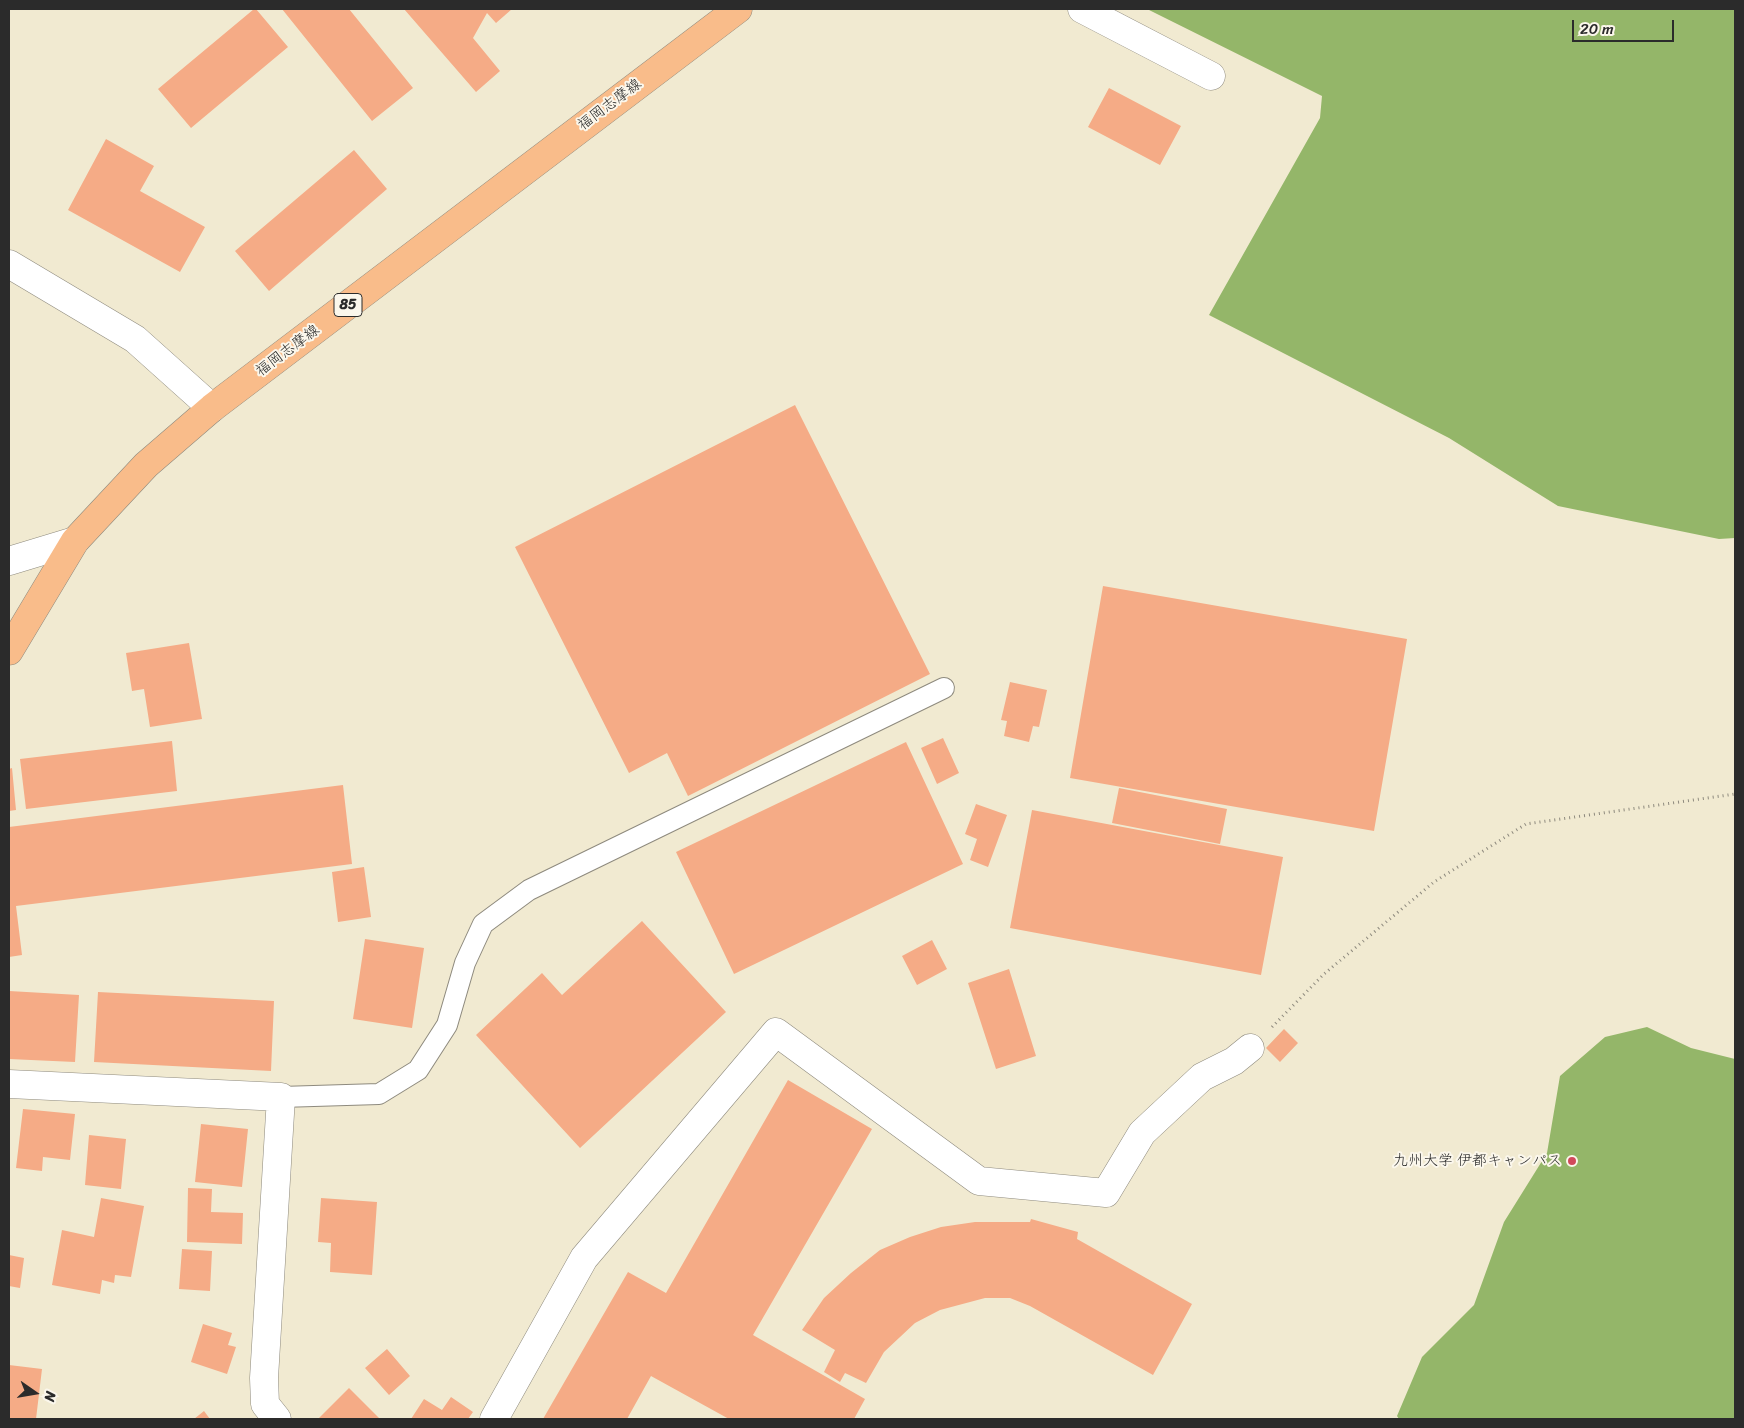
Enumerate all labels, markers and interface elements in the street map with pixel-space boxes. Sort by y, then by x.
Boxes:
scale bar [1574,10,1676,42]
text: 20 m [1580,16,1614,42]
street label: 福岡志摩線 [575,75,645,135]
road number: 85 [334,294,362,316]
street label: 福岡志摩線 [253,321,323,381]
place label: 九州大学 伊都キャンパス [1393,1152,1562,1170]
marker: 九州大学 伊都キャンパス [1566,1155,1578,1167]
north arrow [10,1368,60,1418]
text: N [37,1389,63,1404]

